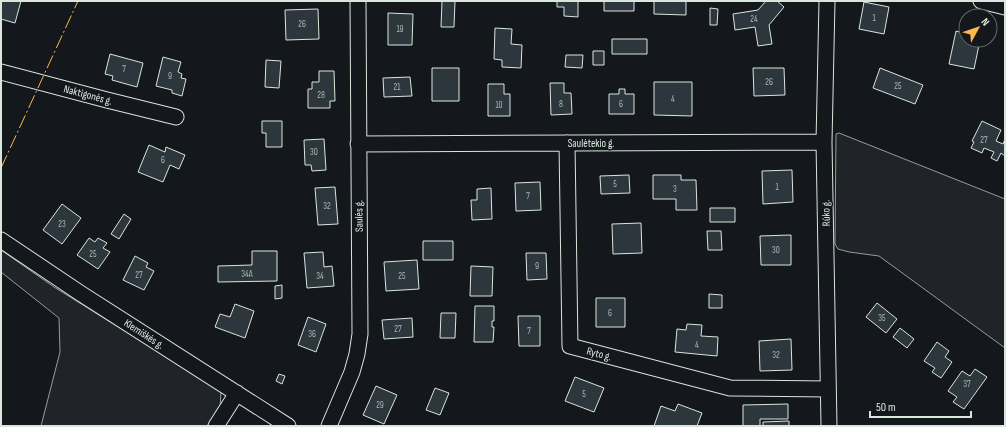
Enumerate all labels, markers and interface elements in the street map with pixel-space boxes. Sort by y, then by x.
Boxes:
north arrow [958,8,998,48]
house number: 1 [872,13,876,24]
house number: 24 [750,14,758,25]
text: N [978,15,992,28]
house number: 26 [298,19,306,30]
house number: 19 [396,24,404,35]
house number: 7 [122,64,126,75]
house number: 9 [168,71,172,82]
house number: 26 [765,77,773,88]
house number: 25 [894,81,902,92]
street label: Naktigonės g. [62,82,114,108]
house number: 21 [394,82,401,93]
house number: 28 [317,90,325,101]
house number: 4 [671,94,675,105]
house number: 8 [559,99,563,110]
house number: 6 [619,99,623,110]
house number: 10 [495,100,503,111]
house number: 27 [980,135,988,146]
street label: Saulėtekio g. [568,137,614,150]
house number: 30 [310,147,318,158]
house number: 6 [161,155,165,166]
house number: 5 [613,179,617,190]
house number: 1 [775,182,779,193]
house number: 3 [673,184,677,195]
house number: 7 [526,191,530,202]
street label: Saulės g. [352,200,366,232]
street label: Rūko g. [819,200,833,226]
house number: 32 [323,201,331,212]
house number: 23 [58,219,66,230]
house number: 30 [772,245,780,256]
house number: 25 [89,249,97,260]
house number: 9 [535,261,539,272]
house number: 34A [241,269,253,280]
house number: 27 [135,270,143,281]
house number: 34 [316,271,324,282]
house number: 25 [398,271,406,282]
house number: 6 [608,308,612,319]
house number: 35 [878,313,886,324]
street label: Klemiškės g. [122,316,166,352]
house number: 27 [394,324,402,335]
house number: 7 [527,326,531,337]
house number: 36 [308,329,316,340]
house number: 4 [695,340,699,351]
street label: Ryto g. [585,344,613,364]
house number: 32 [772,350,780,361]
house number: 37 [963,379,971,390]
house number: 5 [582,389,586,400]
scale bar [870,393,971,419]
house number: 29 [376,400,384,411]
text: 50 m [876,400,896,415]

